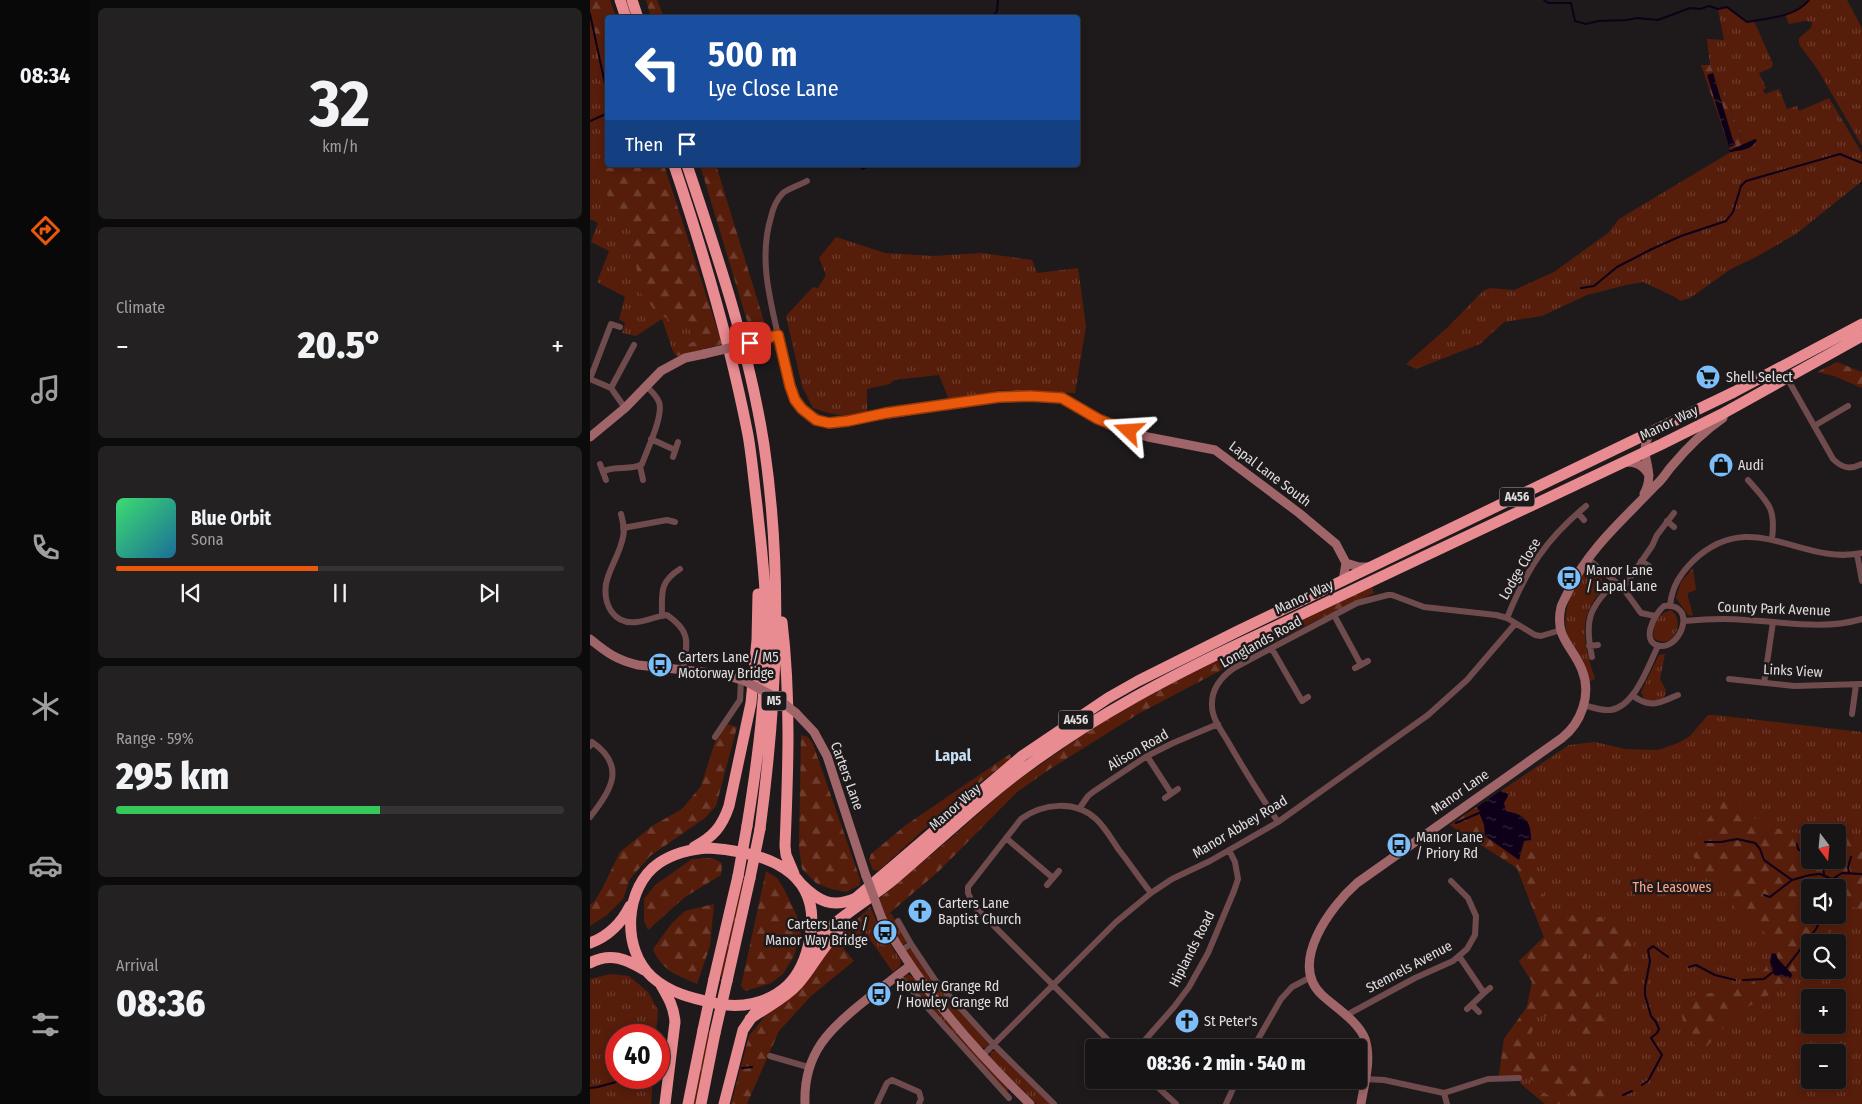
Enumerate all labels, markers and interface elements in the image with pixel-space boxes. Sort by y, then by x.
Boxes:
text: 500 m [708,33,797,75]
icon: left [625,35,690,100]
text: 08:34 [20,62,70,89]
text: 32 [310,65,370,143]
text: Lye Close Lane [708,75,839,102]
icon: arrive [673,130,701,158]
text: Then [625,133,663,156]
text: km/h [322,137,358,156]
icon: directions [28,213,63,248]
text: Climate [116,298,165,317]
text: 20.5° [298,322,382,368]
pin [729,322,771,364]
icon: arrive [736,329,764,357]
text: − [116,330,129,363]
text: + [551,330,564,363]
supermarket icon: Shell Select [1695,364,1721,390]
place label: Shell Select [1726,369,1793,386]
icon: music [28,372,63,407]
street label: Manor Way [1637,401,1702,444]
position arrow [1102,404,1154,456]
street label: Lapal Lane South [1226,438,1314,510]
shop icon: Audi [1708,452,1734,478]
place label: Audi [1738,457,1764,474]
road number: A456 [1500,488,1534,507]
text: Blue Orbit [191,507,271,530]
icon: phone [28,530,63,565]
text: Sona [191,530,224,549]
street label: Lodge Close [1496,535,1544,603]
place label: Manor Lane / Lapal Lane [1586,562,1657,595]
bus stop icon: Manor Lane / Lapal Lane [1556,565,1582,591]
street label: Manor Way [1272,576,1337,618]
icon: previous [177,579,205,607]
icon: pause [326,579,354,607]
icon: next [475,579,503,607]
street label: County Park Avenue [1717,599,1831,619]
street label: Longlands Road [1217,613,1305,671]
place label: Carters Lane / M5 Motorway Bridge [678,649,779,682]
bus stop icon: Carters Lane / M5 Motorway Bridge [647,652,673,678]
street label: Links View [1763,661,1823,681]
icon: climate [28,689,63,724]
road number: M5 [762,691,786,710]
road number: A456 [1058,710,1094,730]
street label: Alison Road [1104,726,1172,774]
text: Range · 59% [116,729,194,748]
street label: Carters Lane [827,740,867,812]
district label: Lapal [935,746,972,765]
text: 295 km [116,753,229,799]
street label: Manor Lane [1428,766,1492,818]
street label: Manor Way [926,780,985,834]
street label: Manor Abbey Road [1190,792,1290,862]
north arrow [1801,824,1846,869]
map controls [1801,824,1846,1089]
place label: Manor Lane / Priory Rd [1416,829,1483,862]
bus stop icon: Manor Lane / Priory Rd [1386,832,1412,858]
icon: car [28,848,63,883]
park label: The Leasowes [1633,879,1711,896]
button: sound [1801,879,1846,924]
place label: Carters Lane Baptist Church [938,895,1021,928]
church icon: Carters Lane Baptist Church [907,898,933,924]
street label: Hiplands Road [1166,908,1218,990]
place label: Carters Lane / Manor Way Bridge [765,916,868,949]
bus stop icon: Carters Lane / Manor Way Bridge [872,919,898,945]
button: search [1801,934,1846,979]
street label: Stennels Avenue [1363,937,1455,997]
text: Arrival [116,956,158,975]
place label: Howley Grange Rd / Howley Grange Rd [896,978,1009,1011]
text: 08:36 [116,980,205,1026]
bus stop icon: Howley Grange Rd / Howley Grange Rd [866,981,892,1007]
button: + [1801,989,1846,1034]
icon: filters [28,1007,63,1042]
church icon: St Peter's [1174,1008,1200,1034]
place label: St Peter's [1204,1013,1258,1030]
speed limit sign: 40 [605,1024,670,1089]
button: − [1801,1044,1846,1089]
text: 08:36 · 2 min · 540 m [1147,1052,1305,1075]

